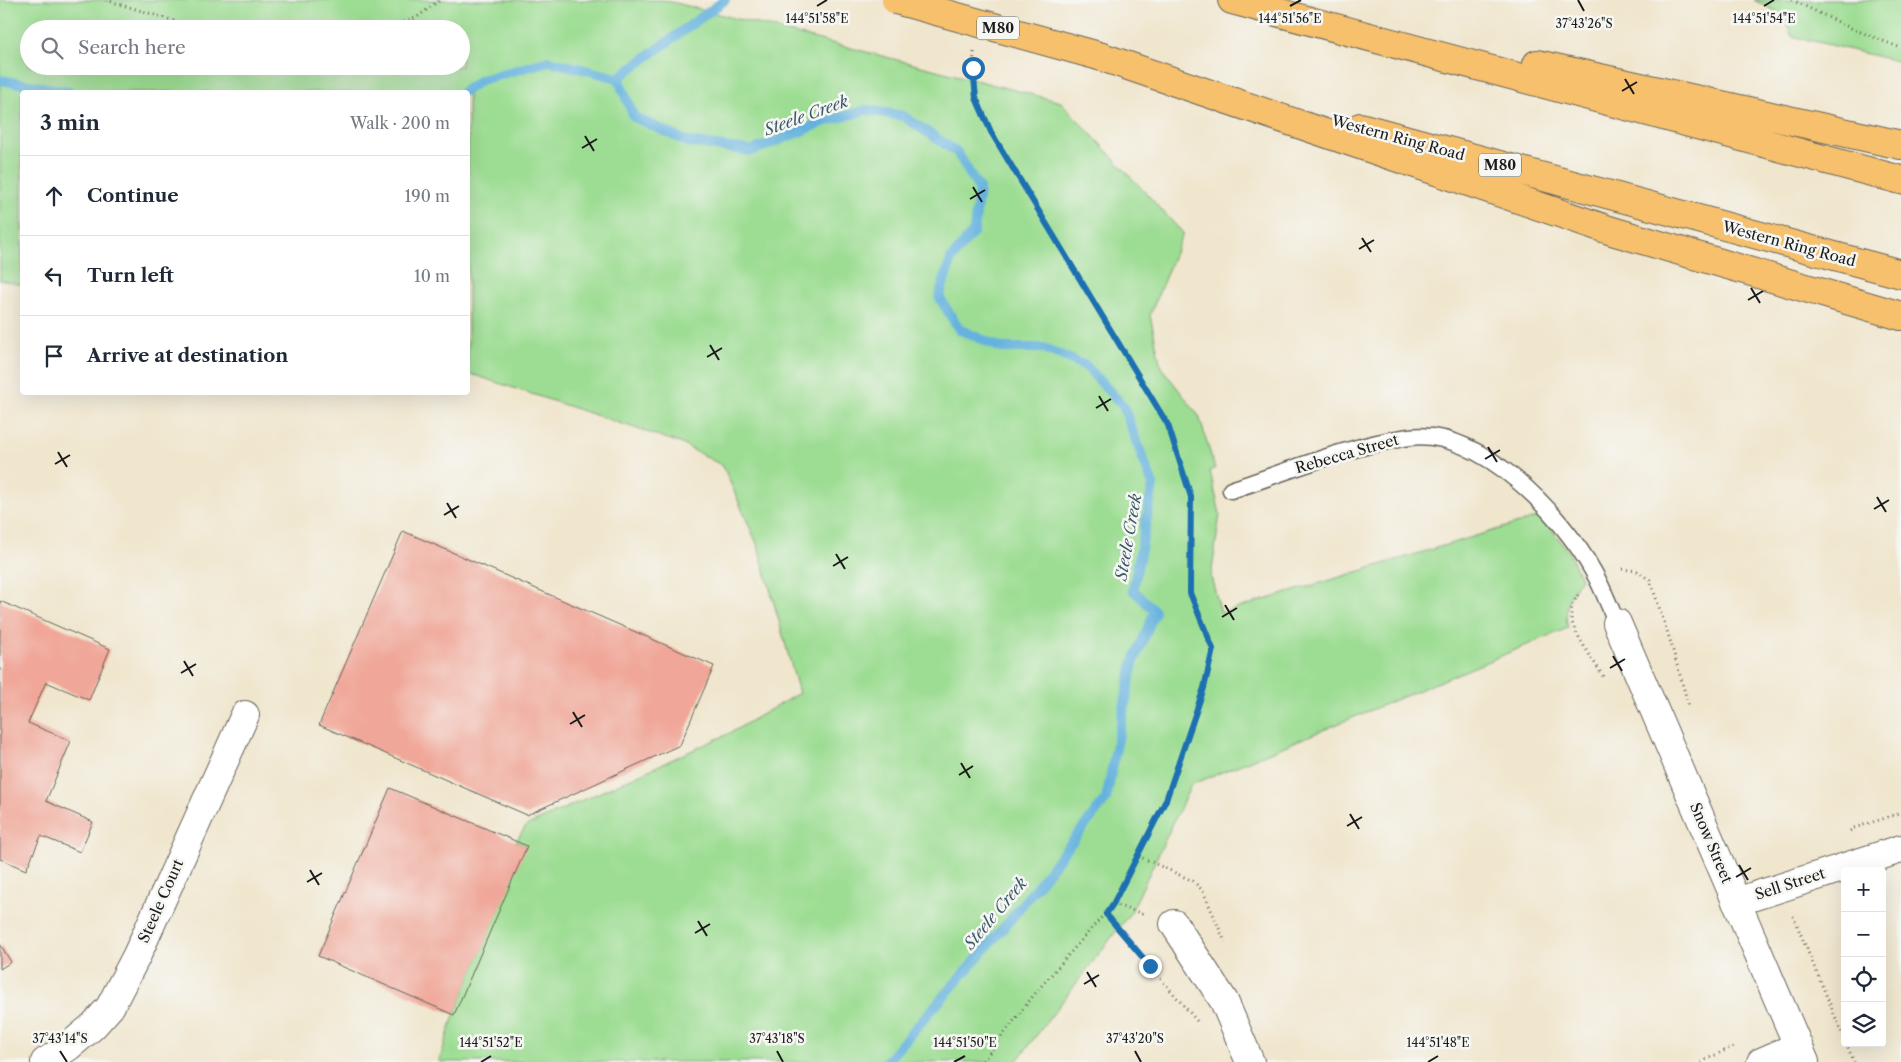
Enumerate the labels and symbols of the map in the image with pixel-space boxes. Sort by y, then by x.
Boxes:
text: 144°51'58"E [785,11,849,26]
text: 144°51'56"E [1259,11,1321,26]
text: 144°51'54"E [1733,11,1795,26]
road number: M80 [977,16,1019,40]
text: 37°43'26"S [1555,16,1613,31]
route start [962,57,985,80]
water label: Steele Creek [760,90,851,140]
street label: Western Ring Road [1328,110,1467,164]
road number: M80 [1479,154,1521,176]
street label: Western Ring Road [1719,216,1858,270]
street label: Rebecca Street [1293,429,1401,477]
water label: Steele Creek [1110,491,1146,583]
street label: Snow Street [1686,800,1737,887]
street label: Steele Court [134,855,188,946]
street label: Sell Street [1752,863,1828,904]
water label: Steele Creek [959,872,1031,954]
route end [1139,955,1162,978]
text: 37°43'14"S [32,1031,88,1046]
text: 37°43'18"S [749,1031,805,1046]
text: 37°43'20"S [1106,1031,1164,1046]
text: 144°51'52"E [460,1035,522,1050]
text: 144°51'50"E [933,1035,997,1050]
text: 144°51'48"E [1407,1035,1469,1050]

